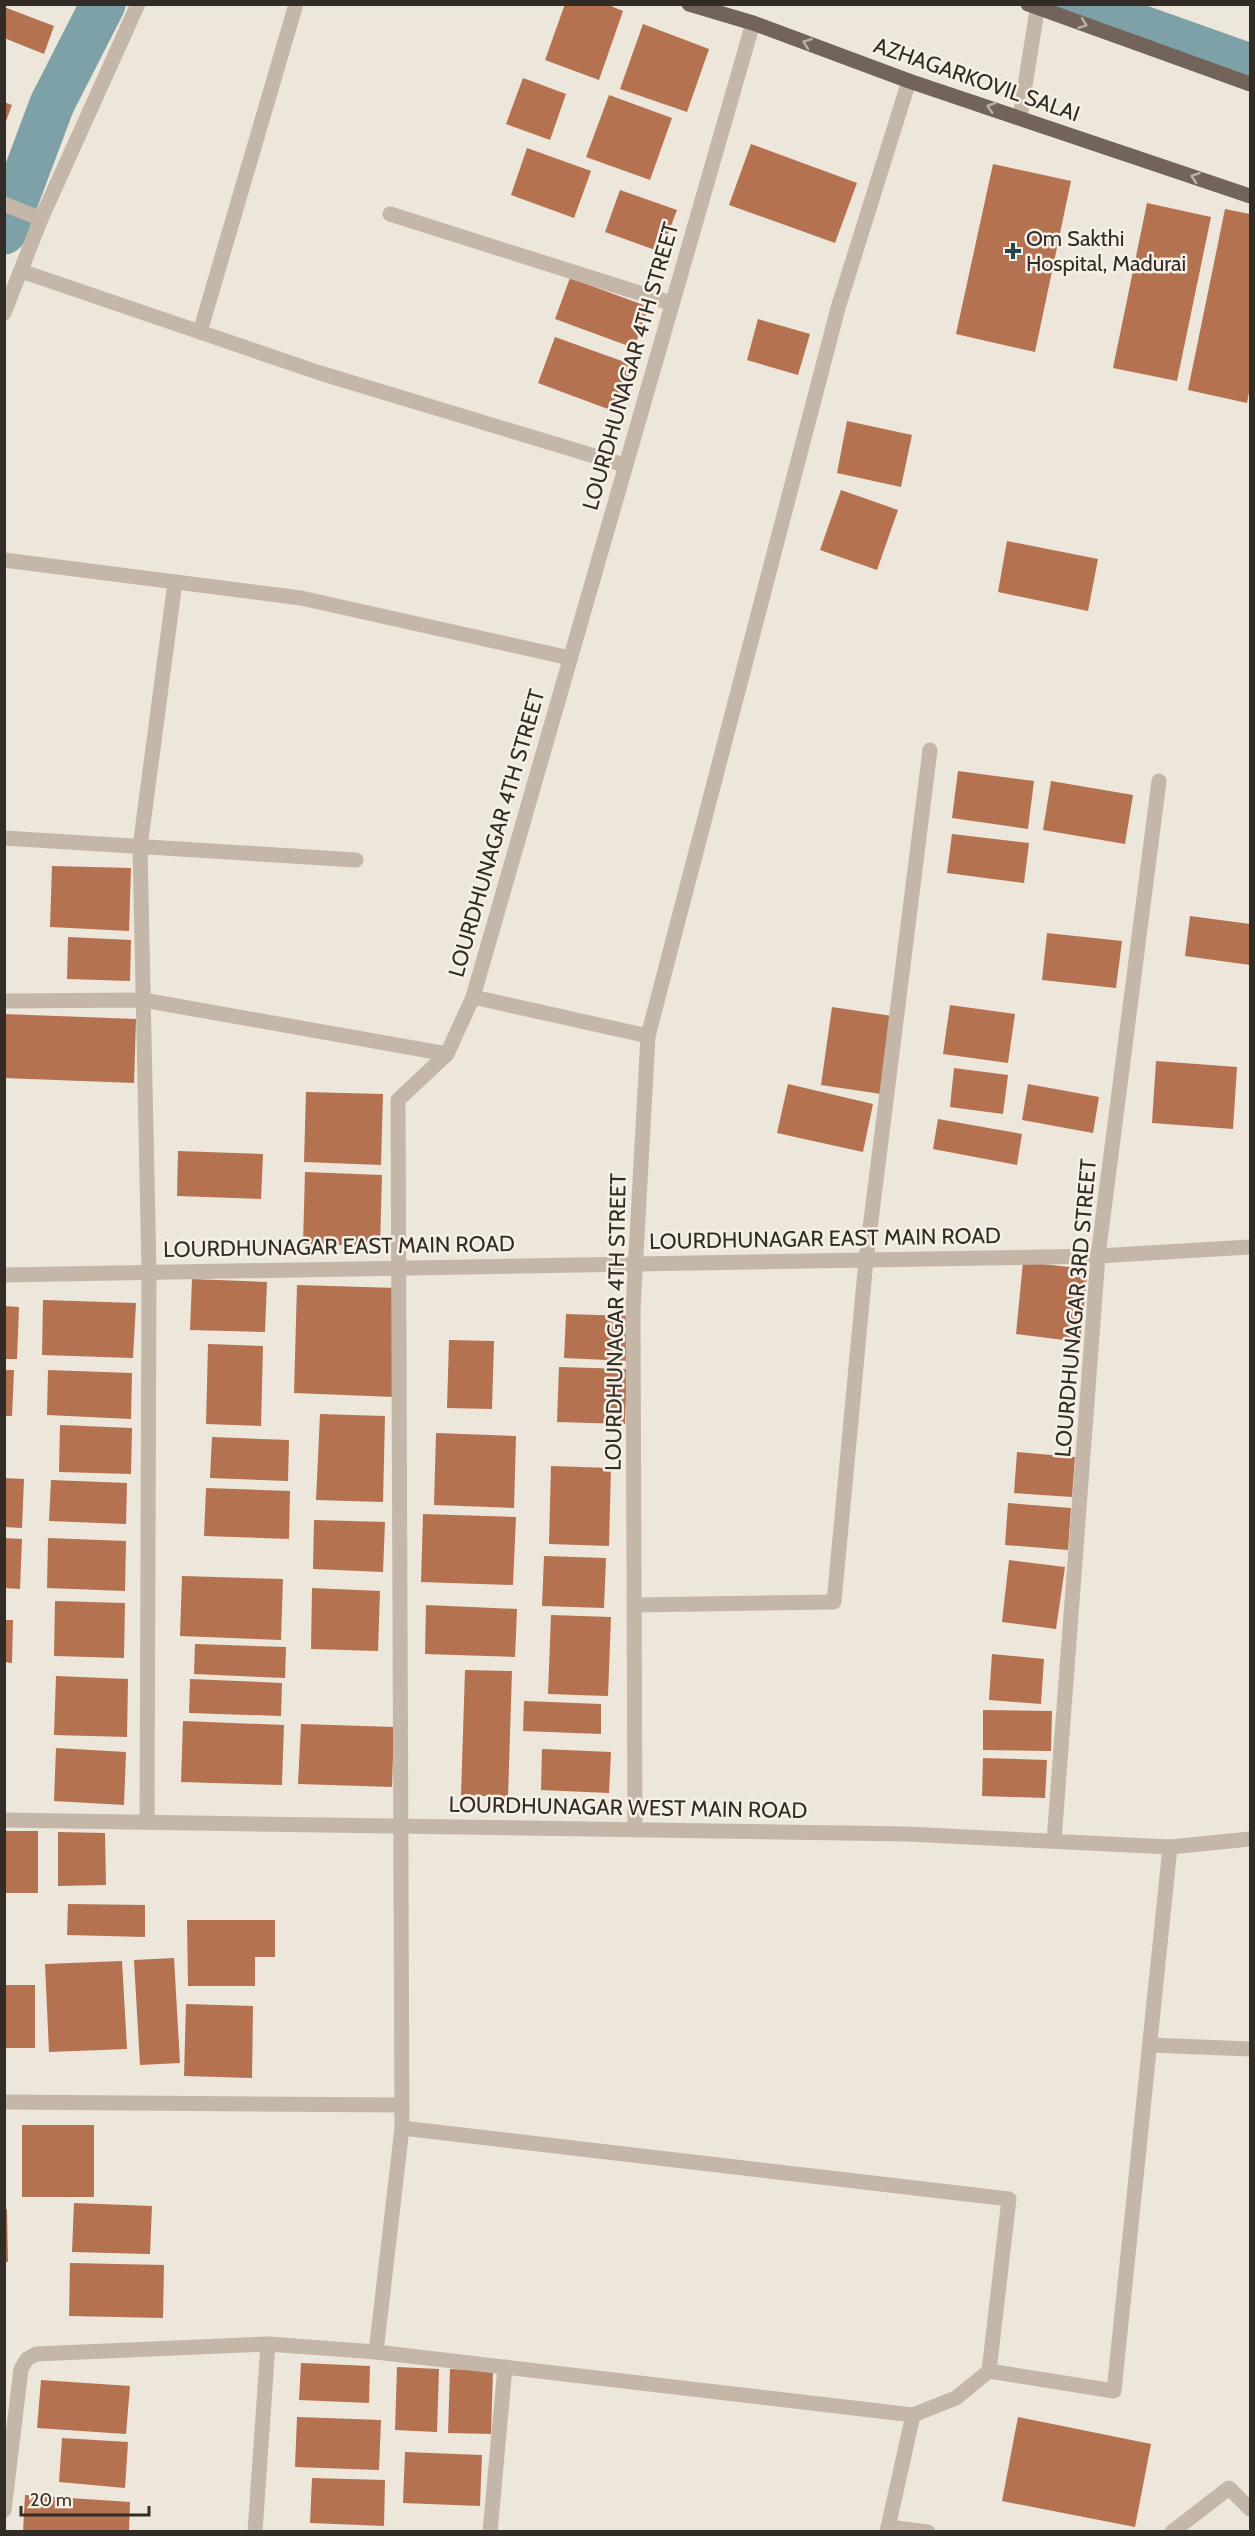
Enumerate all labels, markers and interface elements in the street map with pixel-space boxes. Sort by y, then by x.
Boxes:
one-way arrow [1078,16,1088,29]
street label: AZHAGARKOVIL SALAI [870,32,1083,127]
one-way arrow [802,38,813,50]
one-way arrow [986,102,997,115]
one-way arrow [1190,171,1201,184]
street label: LOURDHUNAGAR 4TH STREET [576,219,685,513]
place label: Om Sakthi Hospital, Madurai [1026,225,1186,277]
marker: Om Sakthi Hospital, Madurai [1004,242,1022,260]
street label: LOURDHUNAGAR 4TH STREET [442,686,551,980]
street label: LOURDHUNAGAR 3RD STREET [1049,1157,1102,1458]
street label: LOURDHUNAGAR 4TH STREET [599,1173,632,1471]
street label: LOURDHUNAGAR EAST MAIN ROAD [649,1222,1001,1255]
street label: LOURDHUNAGAR EAST MAIN ROAD [163,1230,515,1263]
street label: LOURDHUNAGAR WEST MAIN ROAD [448,1791,808,1824]
scale bar [21,2479,148,2517]
text: 20 m [30,2489,72,2511]

